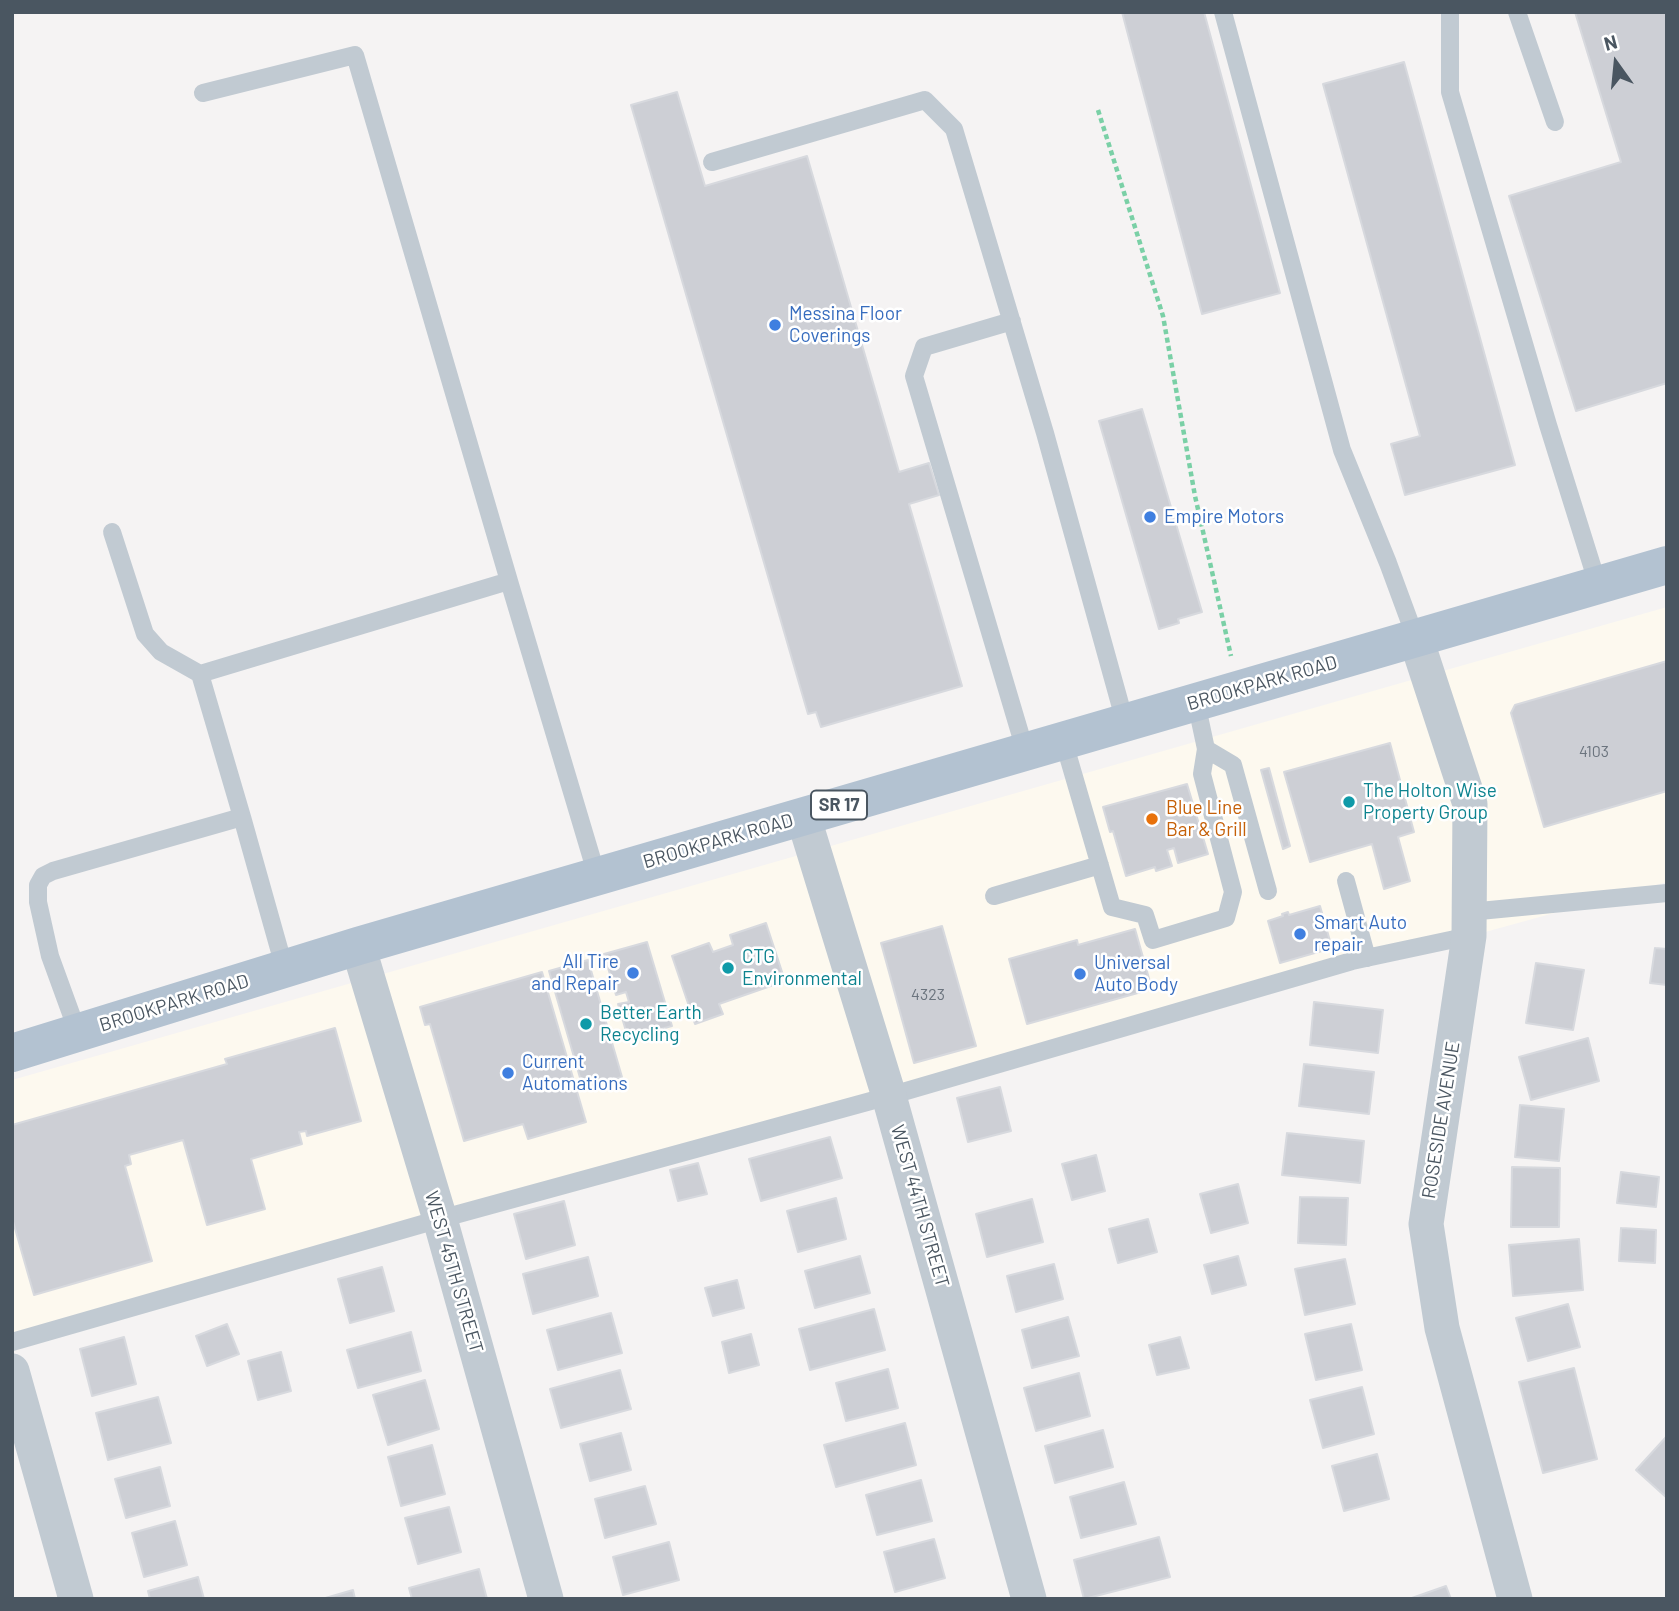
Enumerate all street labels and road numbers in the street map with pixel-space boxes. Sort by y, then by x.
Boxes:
street label: BROOKPARK ROAD [1184,651,1340,715]
road number: SR 17 [811,790,867,820]
street label: BROOKPARK ROAD [640,809,796,873]
street label: BROOKPARK ROAD [97,969,251,1037]
street label: ROSESIDE AVENUE [1417,1040,1465,1200]
street label: WEST 44TH STREET [886,1122,954,1290]
street label: WEST 45TH STREET [420,1188,488,1356]

